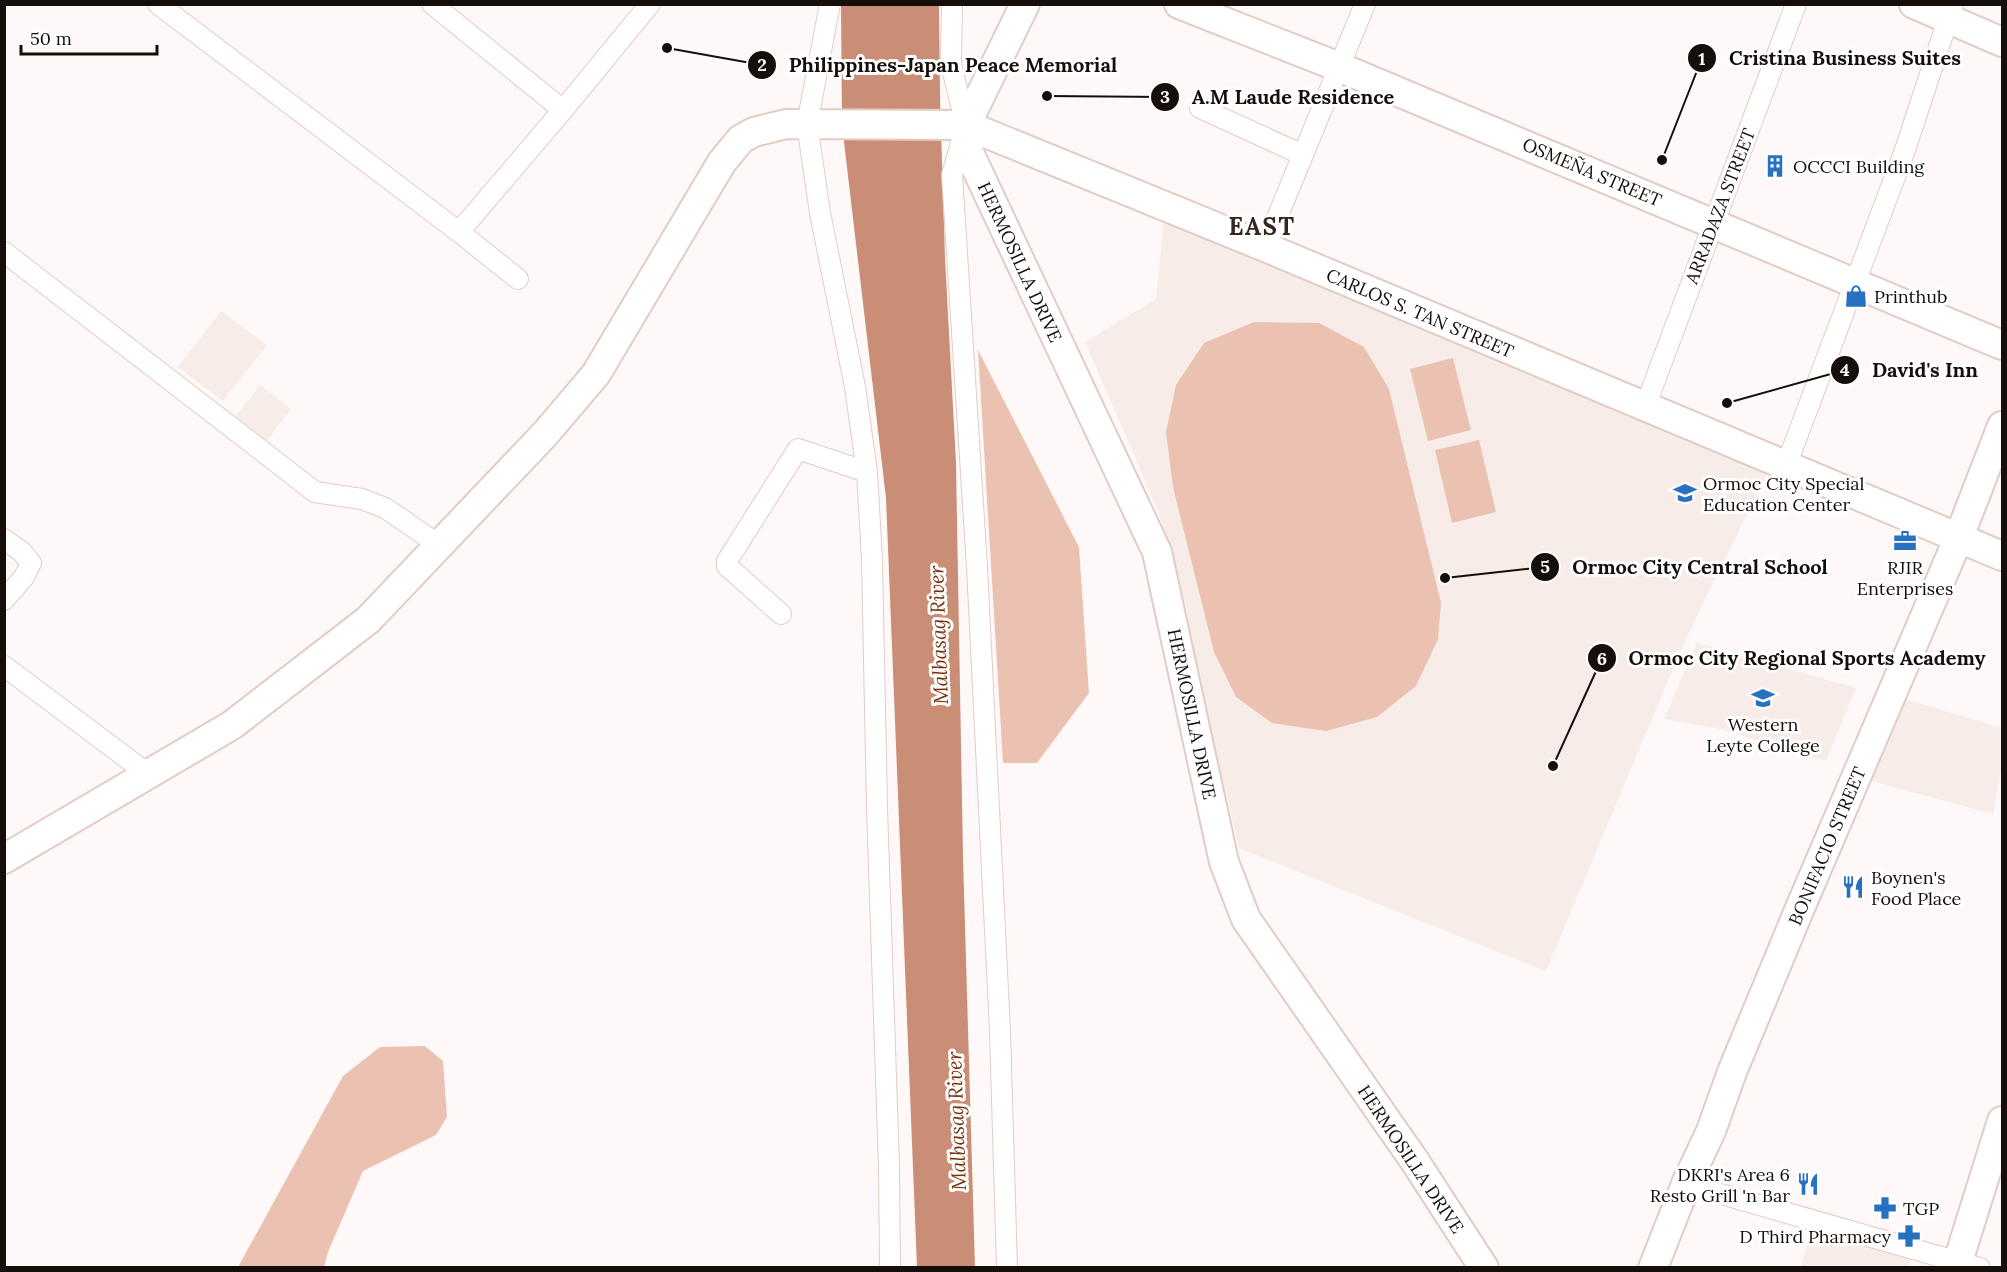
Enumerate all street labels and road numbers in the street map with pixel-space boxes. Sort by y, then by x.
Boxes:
street label: ARRADAZA STREET [1679,125,1760,288]
street label: OSMEÑA STREET [1519,132,1665,212]
street label: HERMOSILLA DRIVE [973,178,1067,346]
street label: CARLOS S. TAN STREET [1323,263,1518,363]
street label: HERMOSILLA DRIVE [1163,626,1221,802]
street label: BONIFACIO STREET [1783,763,1871,929]
street label: HERMOSILLA DRIVE [1353,1080,1469,1238]

